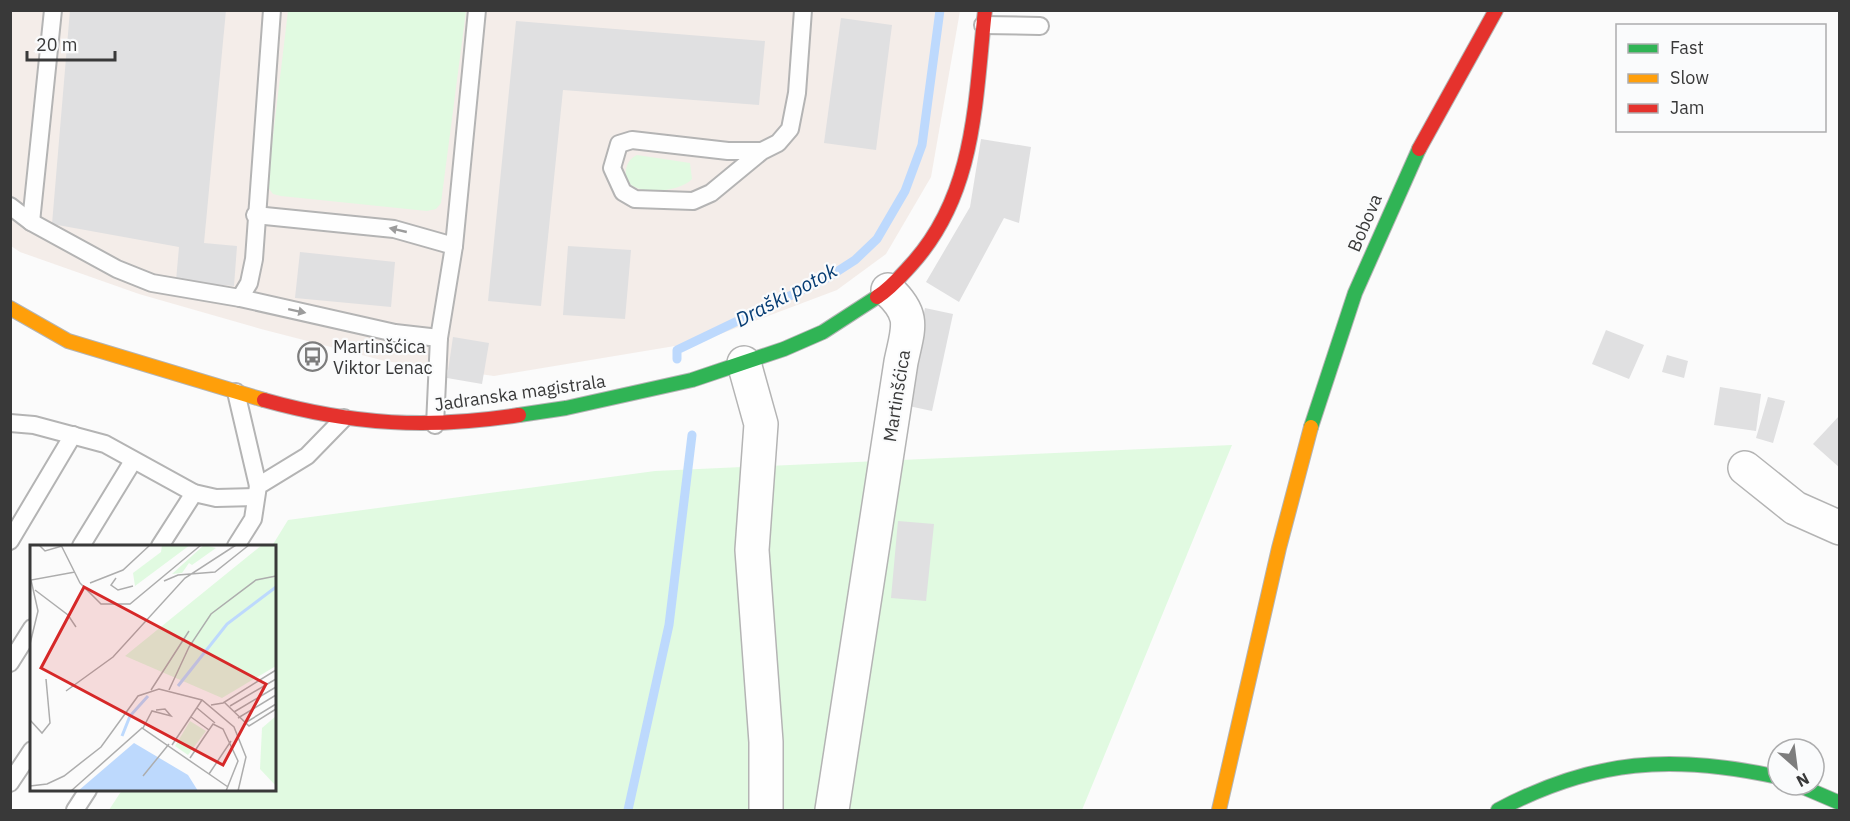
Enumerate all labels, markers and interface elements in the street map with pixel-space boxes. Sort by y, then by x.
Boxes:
scale bar [27,24,116,62]
legend [1616,24,1826,132]
text: 20 m [36,33,78,56]
text: Fast [1670,36,1704,59]
text: Slow [1670,66,1709,89]
text: Jam [1670,96,1705,119]
street label: Bobova [1342,190,1387,255]
one-way arrow [389,225,407,235]
water label: Draški potok [730,256,842,333]
one-way arrow [288,307,307,316]
place label: Martinšćica Viktor Lenac [333,335,433,379]
bus stop icon: Martinšćica Viktor Lenac [296,341,328,373]
street label: Martinšćica [878,348,915,444]
street label: Jadranska magistrala [433,369,607,416]
inset map [30,545,276,791]
north arrow [1766,737,1826,797]
text: N [1793,769,1813,792]

